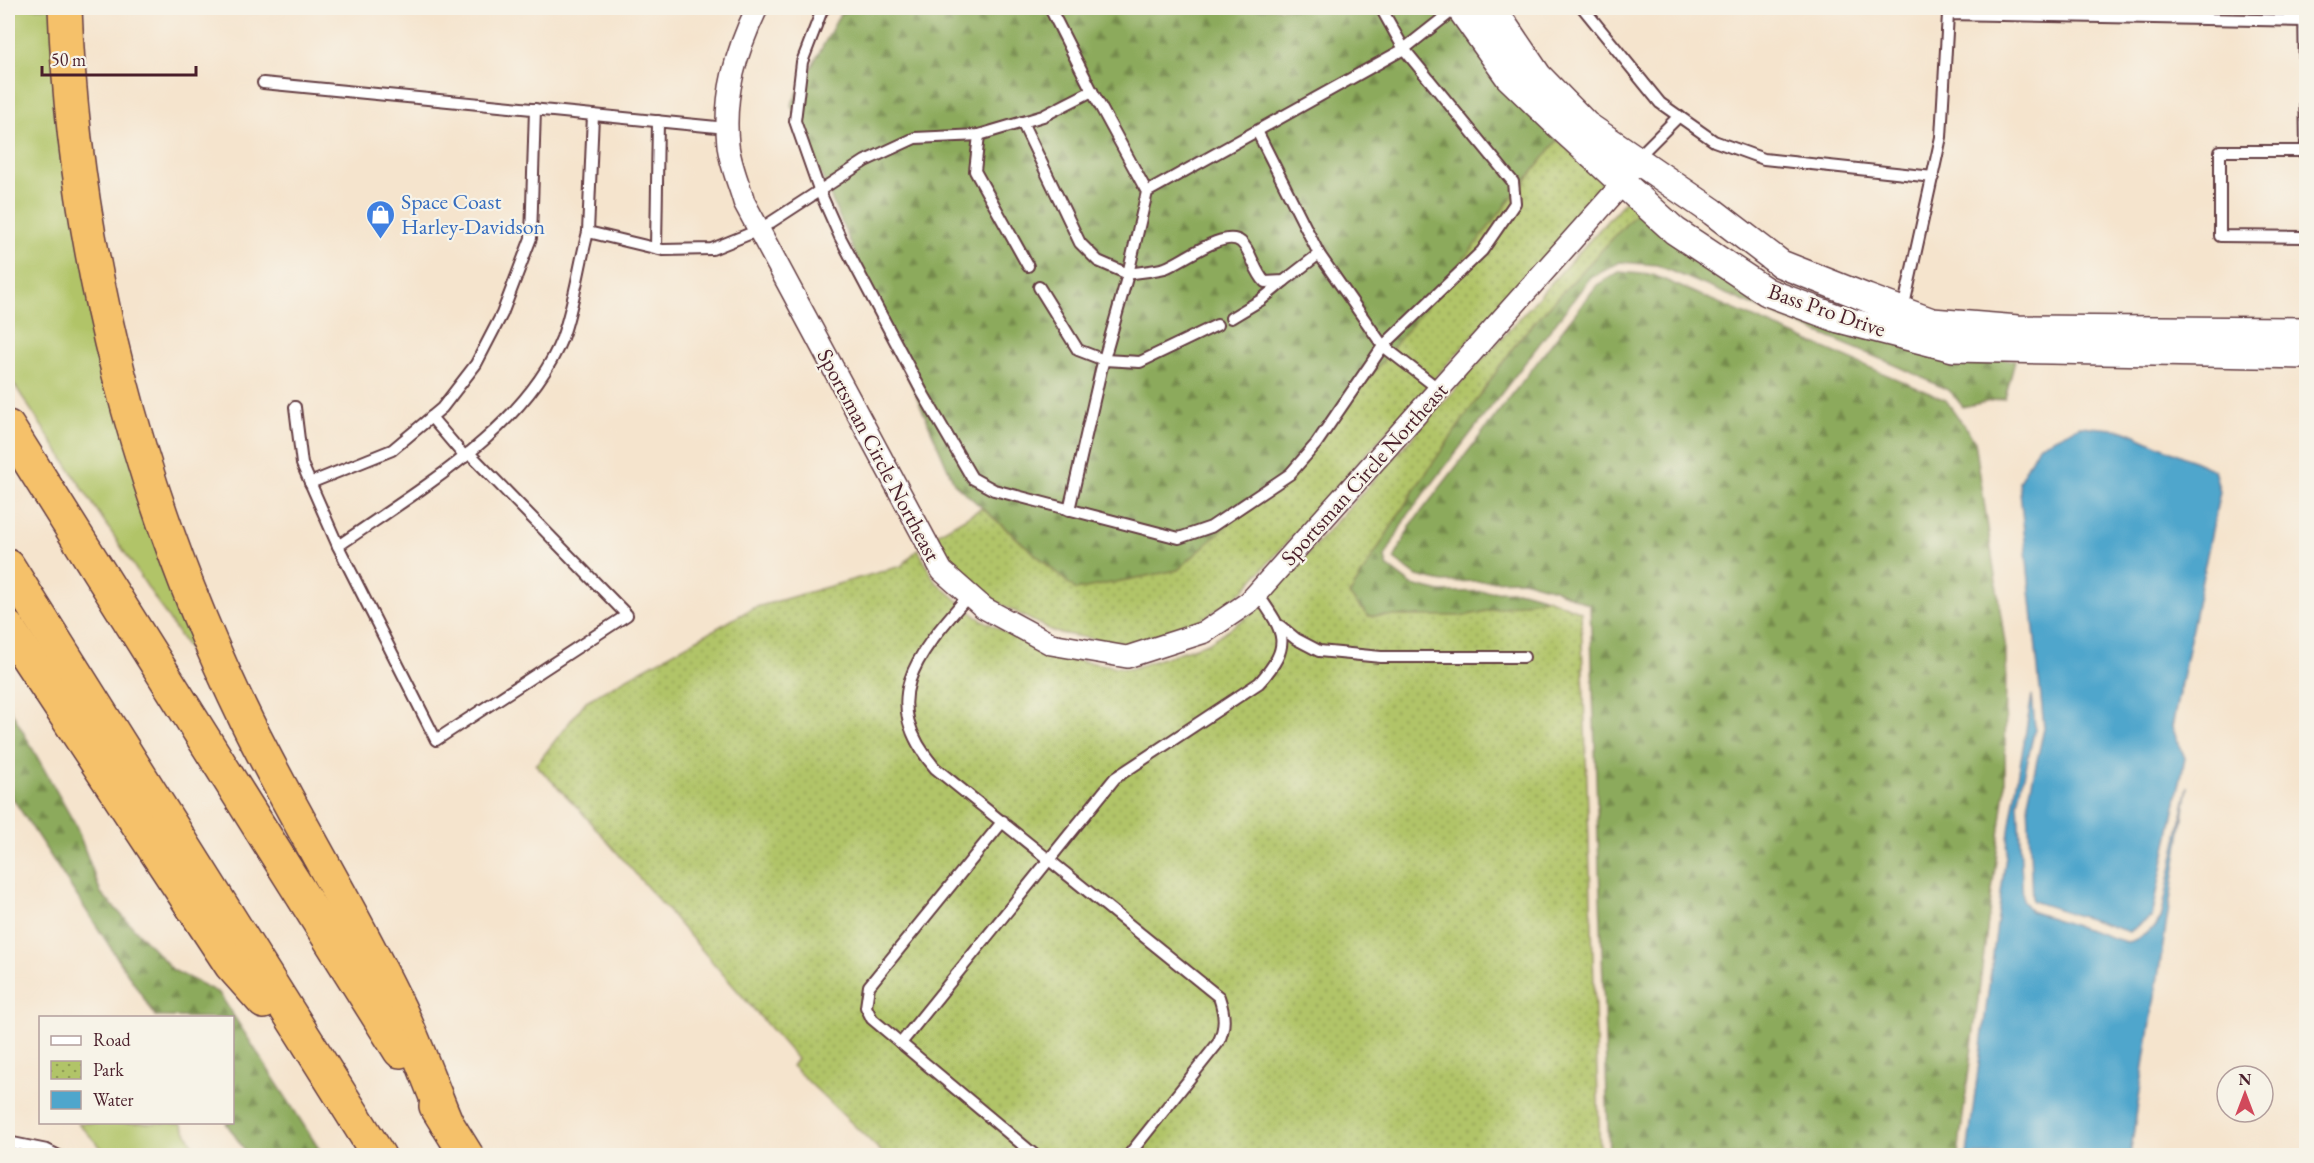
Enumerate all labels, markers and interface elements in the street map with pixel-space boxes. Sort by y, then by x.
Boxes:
scale bar [42,39,196,77]
text: 50 m [51,48,86,71]
place label: Space Coast Harley-Davidson [401,187,546,241]
shop icon: Space Coast Harley-Davidson [364,198,396,240]
street label: Bass Pro Drive [1765,276,1890,344]
street label: Sportsman Circle Northeast [811,344,947,566]
street label: Sportsman Circle Northeast [1274,376,1454,572]
legend [39,1016,234,1124]
text: Road [93,1028,132,1051]
text: Park [93,1058,124,1081]
north arrow [2215,1064,2275,1124]
text: N [2239,1069,2252,1090]
text: Water [93,1088,134,1111]

